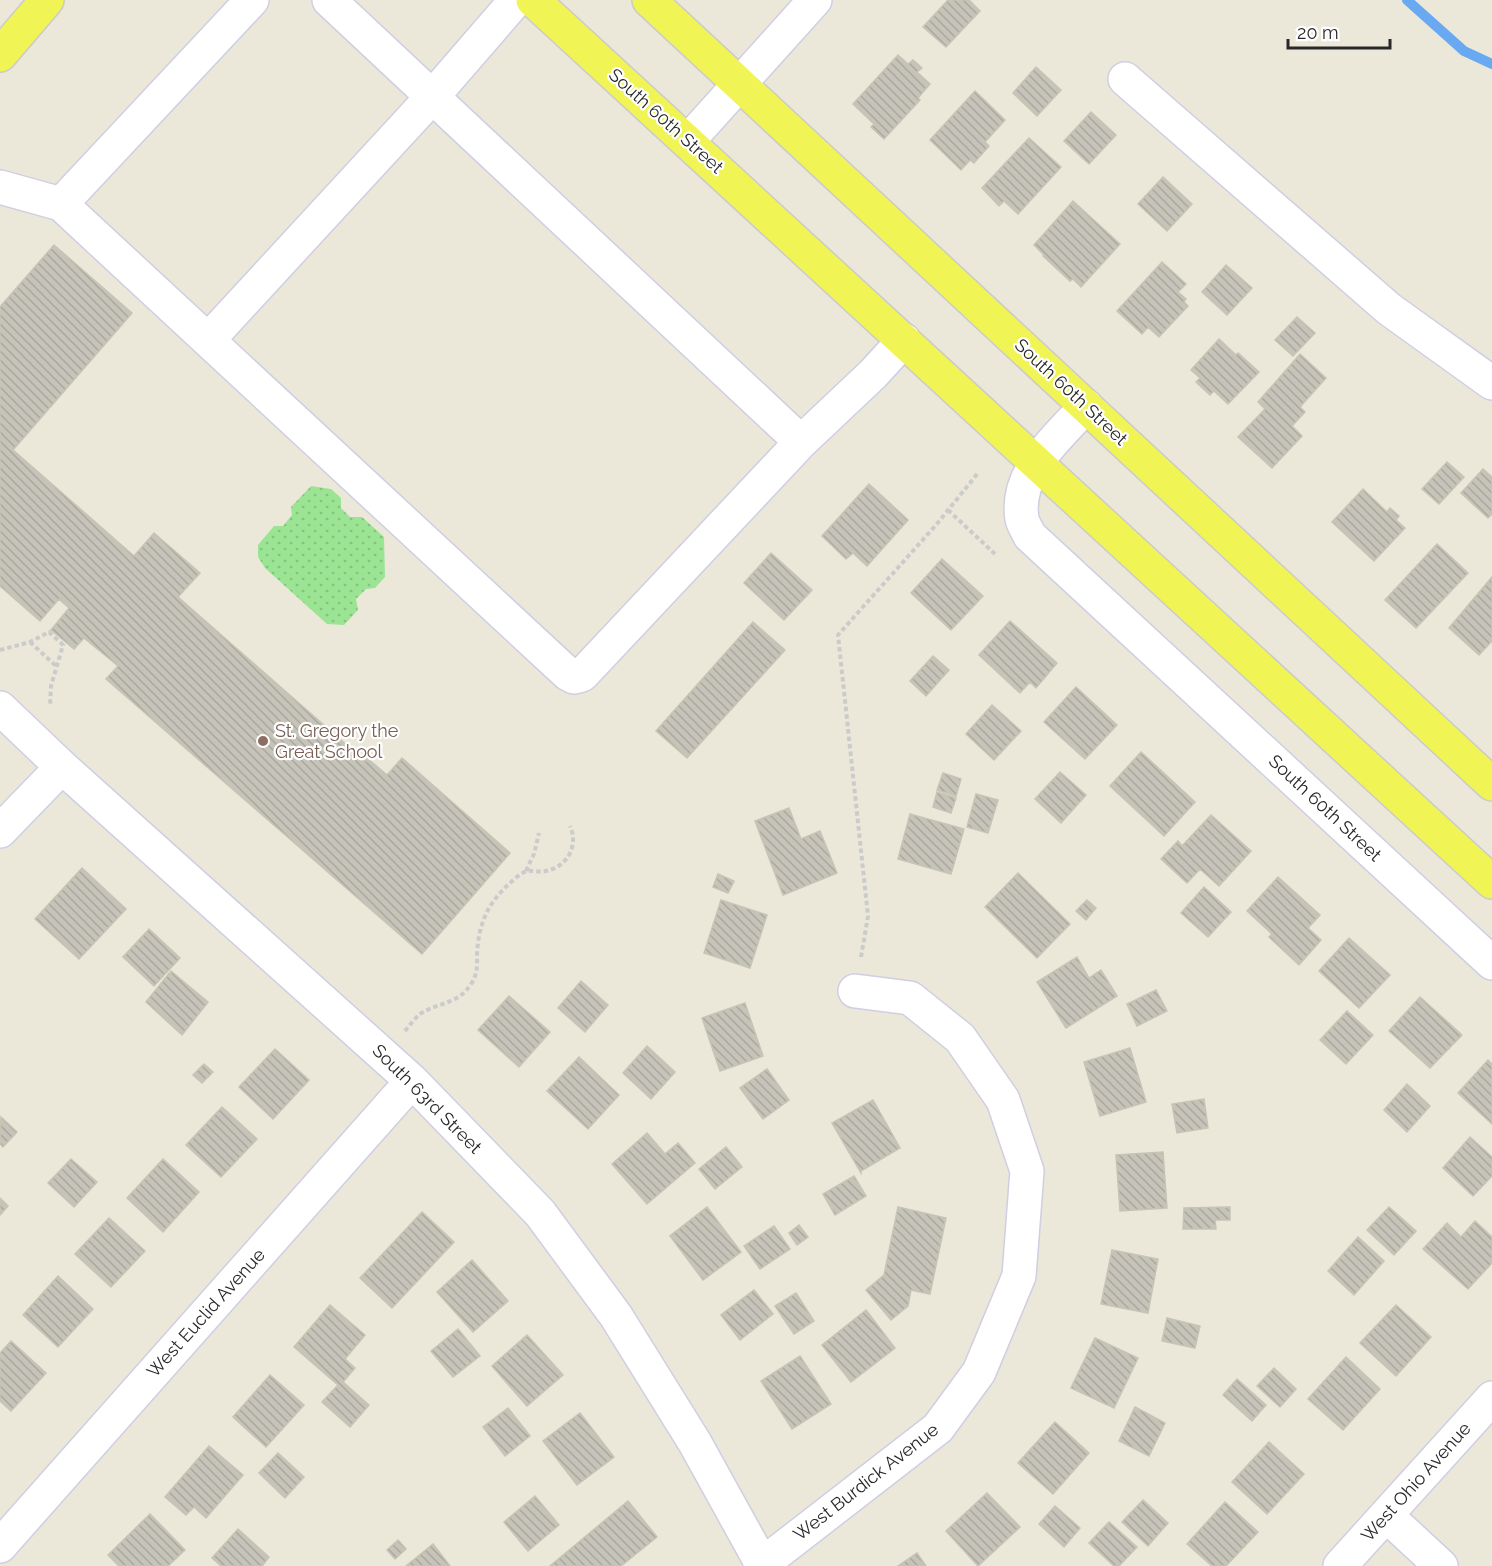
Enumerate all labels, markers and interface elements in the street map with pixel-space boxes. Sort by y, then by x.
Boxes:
scale bar [1288,12,1390,50]
text: 20 m [1297,22,1339,43]
street label: South 60th Street [605,64,728,177]
street label: South 60th Street [1011,334,1132,449]
place label: St. Gregory the Great School [275,720,399,762]
marker: St. Gregory the Great School [256,734,270,748]
street label: South 60th Street [1265,750,1386,865]
street label: South 63rd Street [368,1040,486,1158]
street label: West Euclid Avenue [142,1244,269,1381]
street label: West Ohio Avenue [1357,1417,1475,1546]
street label: West Burdick Avenue [789,1418,943,1545]

